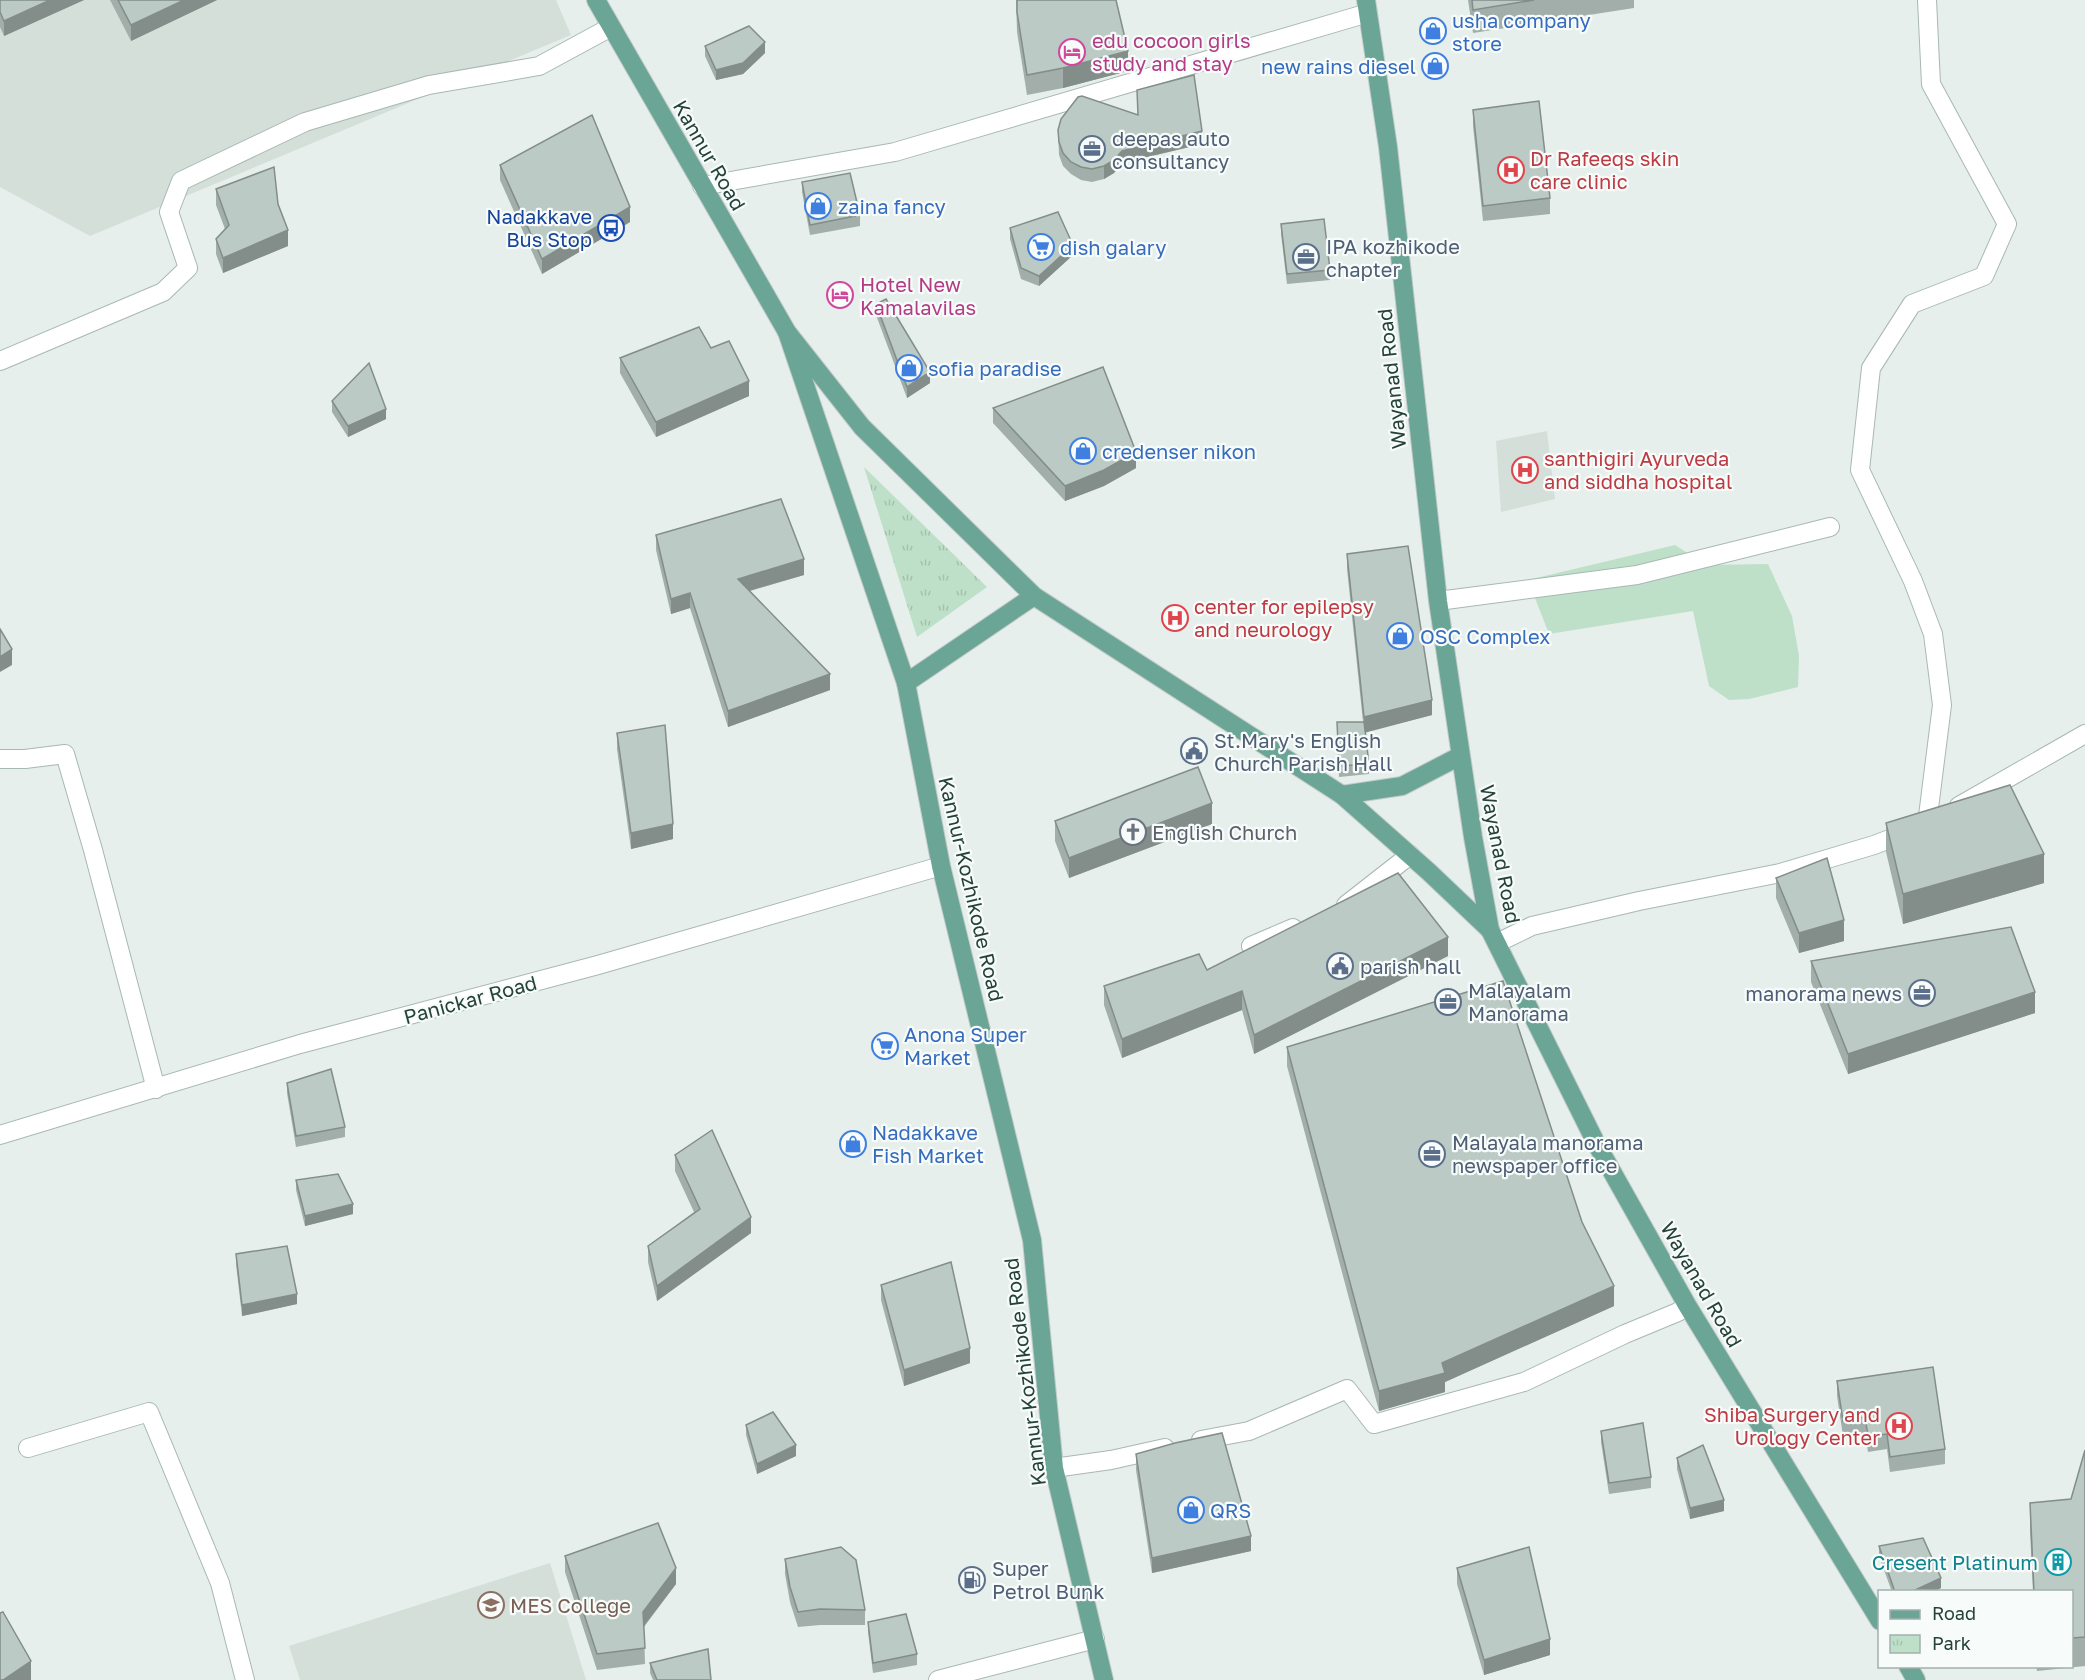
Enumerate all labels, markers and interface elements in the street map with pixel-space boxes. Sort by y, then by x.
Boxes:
place label: usha company store [1452,8,1591,55]
shop icon: usha company store [1418,16,1448,46]
place label: edu cocoon girls study and stay [1092,28,1251,75]
hotel icon: edu cocoon girls study and stay [1057,37,1087,67]
shop icon: new rains diesel [1420,51,1450,81]
place label: new rains diesel [1261,54,1416,78]
street label: Kannur Road [669,96,751,214]
place label: deepas auto consultancy [1112,126,1230,173]
office icon: deepas auto consultancy [1077,134,1107,164]
place label: Dr Rafeeqs skin care clinic [1530,146,1679,193]
hospital icon: Dr Rafeeqs skin care clinic [1496,155,1526,185]
shop icon: zaina fancy [803,191,833,221]
place label: zaina fancy [838,194,946,218]
place label: Nadakkave Bus Stop [486,204,592,251]
bus stop icon: Nadakkave Bus Stop [596,213,626,243]
supermarket icon: dish galary [1026,232,1056,262]
place label: IPA kozhikode chapter [1326,234,1460,281]
place label: dish galary [1060,235,1166,259]
office icon: IPA kozhikode chapter [1291,242,1321,272]
place label: Hotel New Kamalavilas [860,272,976,319]
hotel icon: Hotel New Kamalavilas [825,280,855,310]
street label: Wayanad Road [1372,308,1410,450]
shop icon: sofia paradise [894,353,924,383]
place label: sofia paradise [928,356,1062,380]
shop icon: credenser nikon [1068,436,1098,466]
place label: credenser nikon [1102,439,1256,463]
place label: santhigiri Ayurveda and siddha hospital [1544,446,1732,493]
hospital icon: santhigiri Ayurveda and siddha hospital [1510,455,1540,485]
place label: center for epilepsy and neurology [1194,594,1374,641]
hospital icon: center for epilepsy and neurology [1160,603,1190,633]
shop icon: OSC Complex [1385,621,1415,651]
place label: OSC Complex [1420,624,1550,648]
place label: St.Mary's English Church Parish Hall [1214,728,1392,775]
public building icon: St.Mary's English Church Parish Hall [1179,736,1209,766]
street label: Kannur-Kozhikode Road [934,774,1010,1004]
street label: Wayanad Road [1476,782,1526,926]
church icon: English Church [1118,817,1148,847]
place label: English Church [1152,820,1297,844]
public building icon: parish hall [1325,951,1355,981]
place label: parish hall [1360,954,1461,978]
street label: Panickar Road [401,970,539,1028]
place label: Malayalam Manorama [1468,978,1571,1025]
office icon: manorama news [1907,978,1937,1008]
place label: manorama news [1745,981,1902,1005]
office icon: Malayalam Manorama [1433,987,1463,1017]
place label: Anona Super Market [904,1022,1027,1069]
supermarket icon: Anona Super Market [870,1031,900,1061]
place label: Nadakkave Fish Market [872,1120,984,1167]
shop icon: Nadakkave Fish Market [838,1129,868,1159]
place label: Malayala manorama newspaper office [1452,1130,1644,1177]
office icon: Malayala manorama newspaper office [1417,1139,1447,1169]
street label: Wayanad Road [1656,1217,1748,1351]
street label: Kannur-Kozhikode Road [998,1256,1050,1488]
place label: Shiba Surgery and Urology Center [1704,1402,1880,1449]
hospital icon: Shiba Surgery and Urology Center [1884,1411,1914,1441]
shop icon: QRS [1176,1495,1206,1525]
place label: QRS [1210,1498,1251,1522]
building icon: Cresent Platinum [2043,1547,2073,1577]
place label: Cresent Platinum [1872,1550,2038,1574]
place label: Super Petrol Bunk [992,1556,1105,1603]
fuel station icon: Super Petrol Bunk [957,1565,987,1595]
school or university icon: MES College [476,1590,506,1620]
legend [1878,1590,2073,1668]
place label: MES College [510,1593,631,1617]
text: Road [1932,1602,1976,1624]
text: Park [1932,1632,1971,1654]

